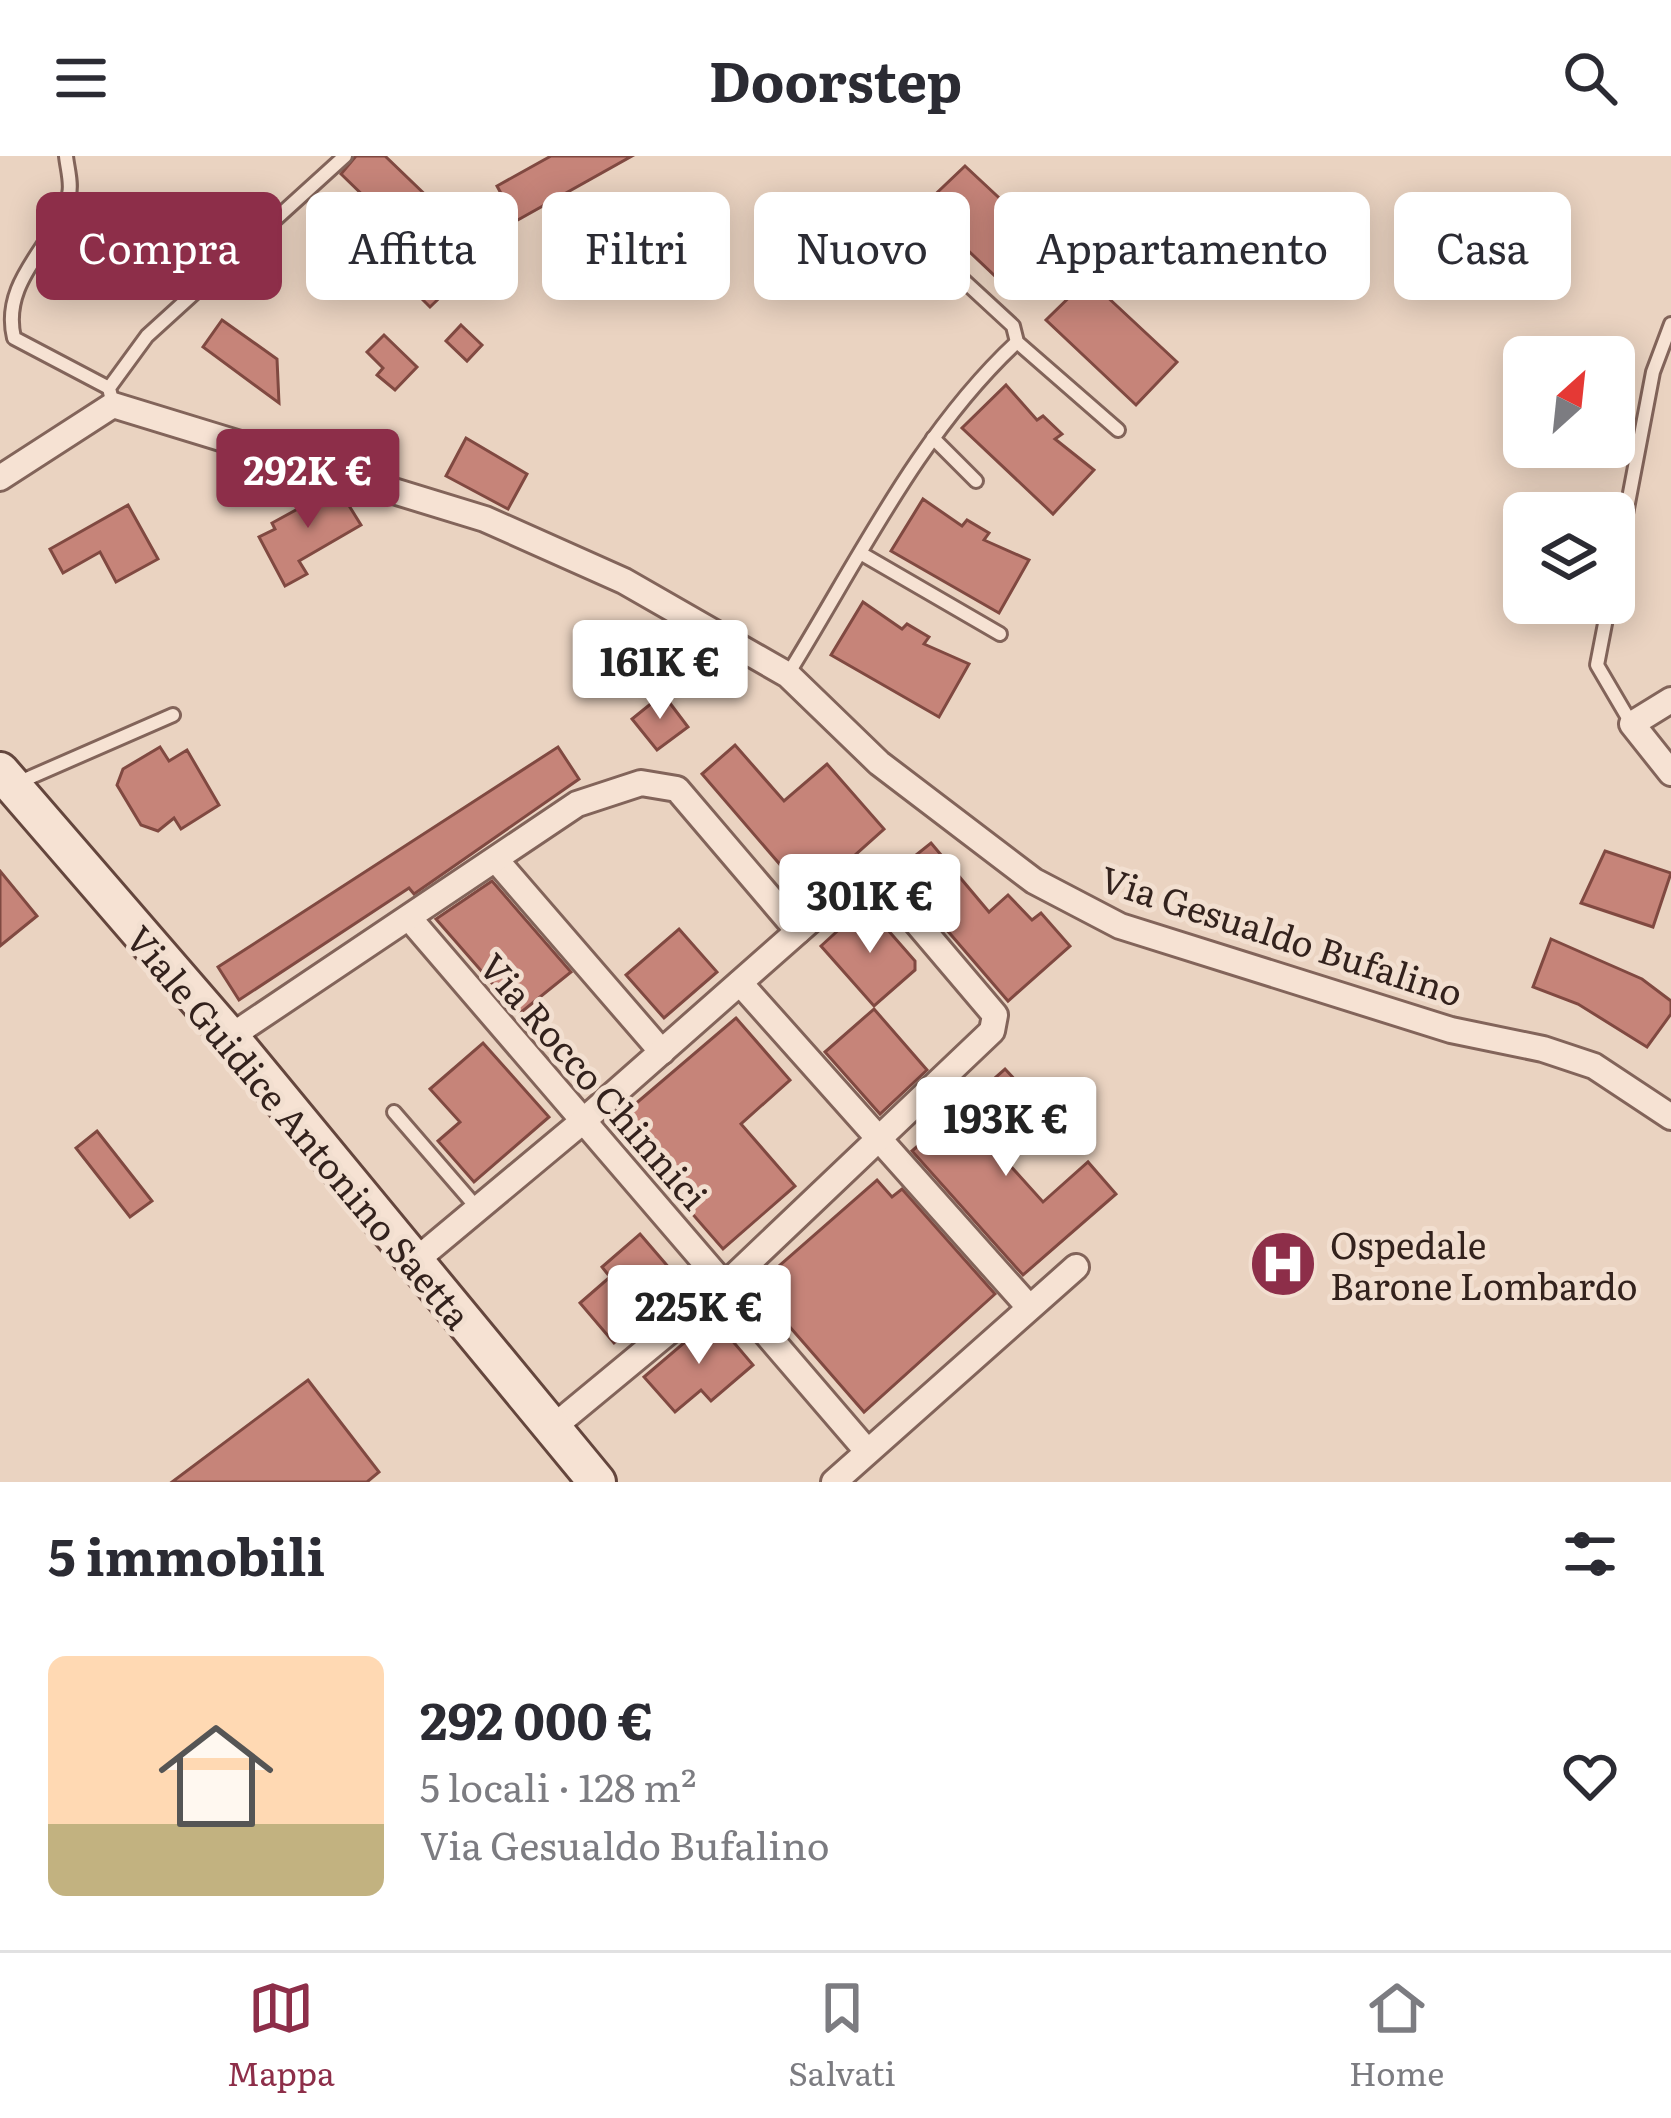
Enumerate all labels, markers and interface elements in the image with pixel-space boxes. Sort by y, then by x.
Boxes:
text: Doorstep [709,38,962,119]
icon: menu [48,45,114,111]
icon: search [1557,45,1623,111]
chip: Compra [36,192,282,300]
chip: Affitta [306,192,518,300]
chip: Filtri [542,192,730,300]
chip: Nuovo [754,192,970,300]
chip: Appartamento [994,192,1370,300]
chip: Casa [1394,192,1571,300]
north arrow [1503,336,1635,468]
map controls [1503,336,1635,624]
pin: 292K € [210,429,406,531]
text: 292K € [243,439,373,497]
button: layers [1503,492,1635,624]
pin: 161K € [562,620,758,722]
text: 161K € [600,630,720,688]
street label: Via Gesualdo Bufalino [1094,850,1470,1018]
pin: 301K € [772,854,968,956]
text: 301K € [806,864,934,922]
street label: Viale Guidice Antonino Saetta [115,913,485,1340]
street label: Via Rocco Chinnici [469,940,721,1220]
pin: 193K € [908,1077,1104,1179]
text: 193K € [943,1087,1069,1145]
place label: Ospedale Barone Lombardo [1330,1217,1638,1311]
hospital icon: Ospedale Barone Lombardo [1248,1229,1318,1299]
pin: 225K € [601,1265,797,1367]
text: 225K € [635,1275,763,1333]
text: 5 immobili [48,1516,325,1592]
icon: filters [1557,1521,1623,1587]
text: 292 000 € [420,1680,654,1756]
icon: home [144,1704,288,1848]
icon: heart [1557,1743,1623,1809]
text: 5 locali · 128 m² [420,1756,697,1814]
text: Via Gesualdo Bufalino [420,1814,830,1872]
tab: Mappa [227,1975,335,2096]
tab: Salvati [788,1975,896,2096]
tab: Home [1349,1975,1444,2096]

